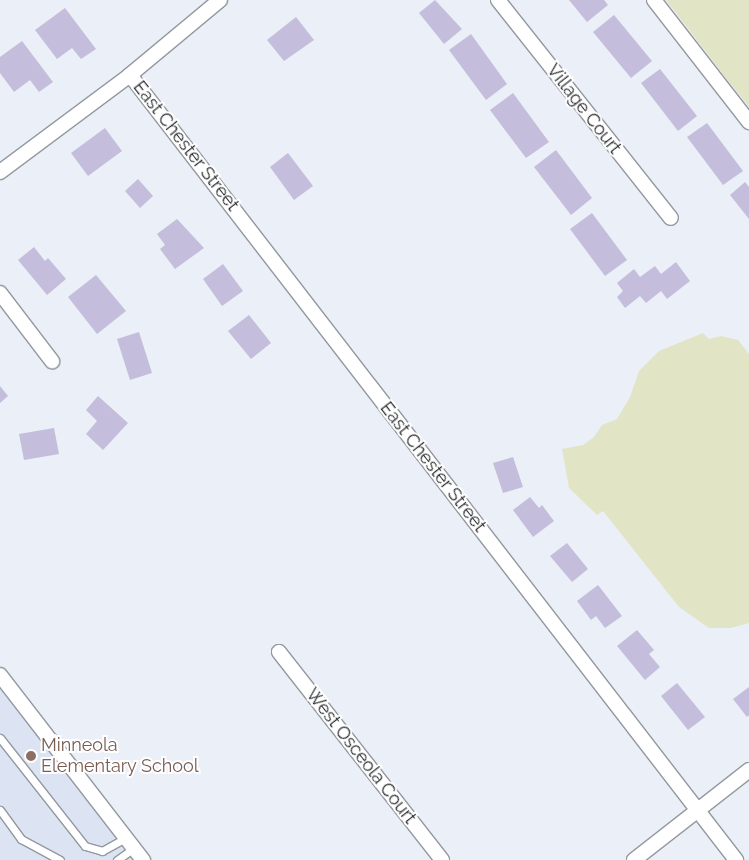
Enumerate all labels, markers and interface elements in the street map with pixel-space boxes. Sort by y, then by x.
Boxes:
street label: Village Court [542,60,626,158]
street label: East Chester Street [128,77,244,215]
street label: East Chester Street [375,398,491,536]
street label: West Osceola Court [301,684,421,828]
place label: Minneola Elementary School [41,735,199,778]
marker: Minneola Elementary School [25,750,37,762]

